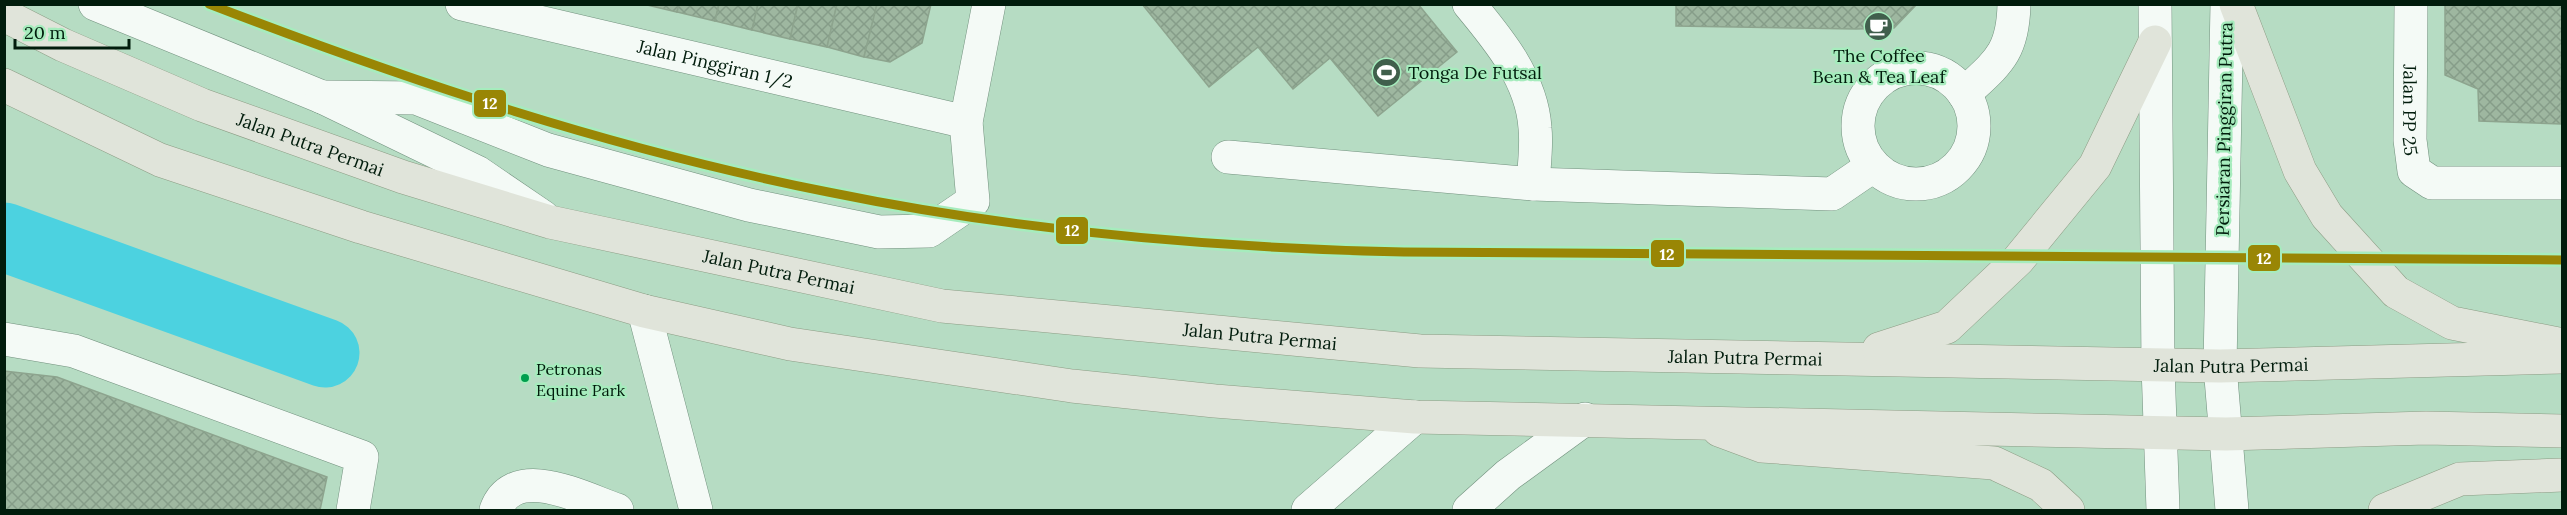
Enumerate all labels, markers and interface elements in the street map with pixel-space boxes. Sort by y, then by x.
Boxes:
cafe icon: The Coffee Bean & Tea Leaf [1863,10,1895,42]
scale bar [15,12,129,50]
text: 20 m [24,21,66,44]
street label: Persiaran Pinggiran Putra [2211,22,2237,236]
street label: Jalan Pinggiran 1/2 [634,34,795,93]
place label: The Coffee Bean & Tea Leaf [1813,44,1947,88]
sports icon: Tonga De Futsal [1371,56,1403,88]
place label: Tonga De Futsal [1408,61,1542,84]
street label: Jalan PP 25 [2398,63,2423,157]
line badge: 12 [473,89,507,118]
text: 12 [482,93,498,113]
street label: Jalan Putra Permai [233,107,387,181]
line badge: 12 [1055,216,1089,245]
text: 12 [1064,220,1080,240]
line badge: 12 [1650,239,1685,268]
street label: Jalan Putra Permai [700,243,857,299]
text: 12 [1659,244,1675,264]
line badge: 12 [2247,244,2281,272]
text: 12 [2256,248,2272,268]
street label: Jalan Putra Permai [1181,317,1338,355]
street label: Jalan Putra Permai [1667,344,1823,370]
street label: Jalan Putra Permai [2152,352,2309,378]
place label: Petronas Equine Park [536,359,626,400]
marker: Petronas Equine Park [519,372,531,384]

